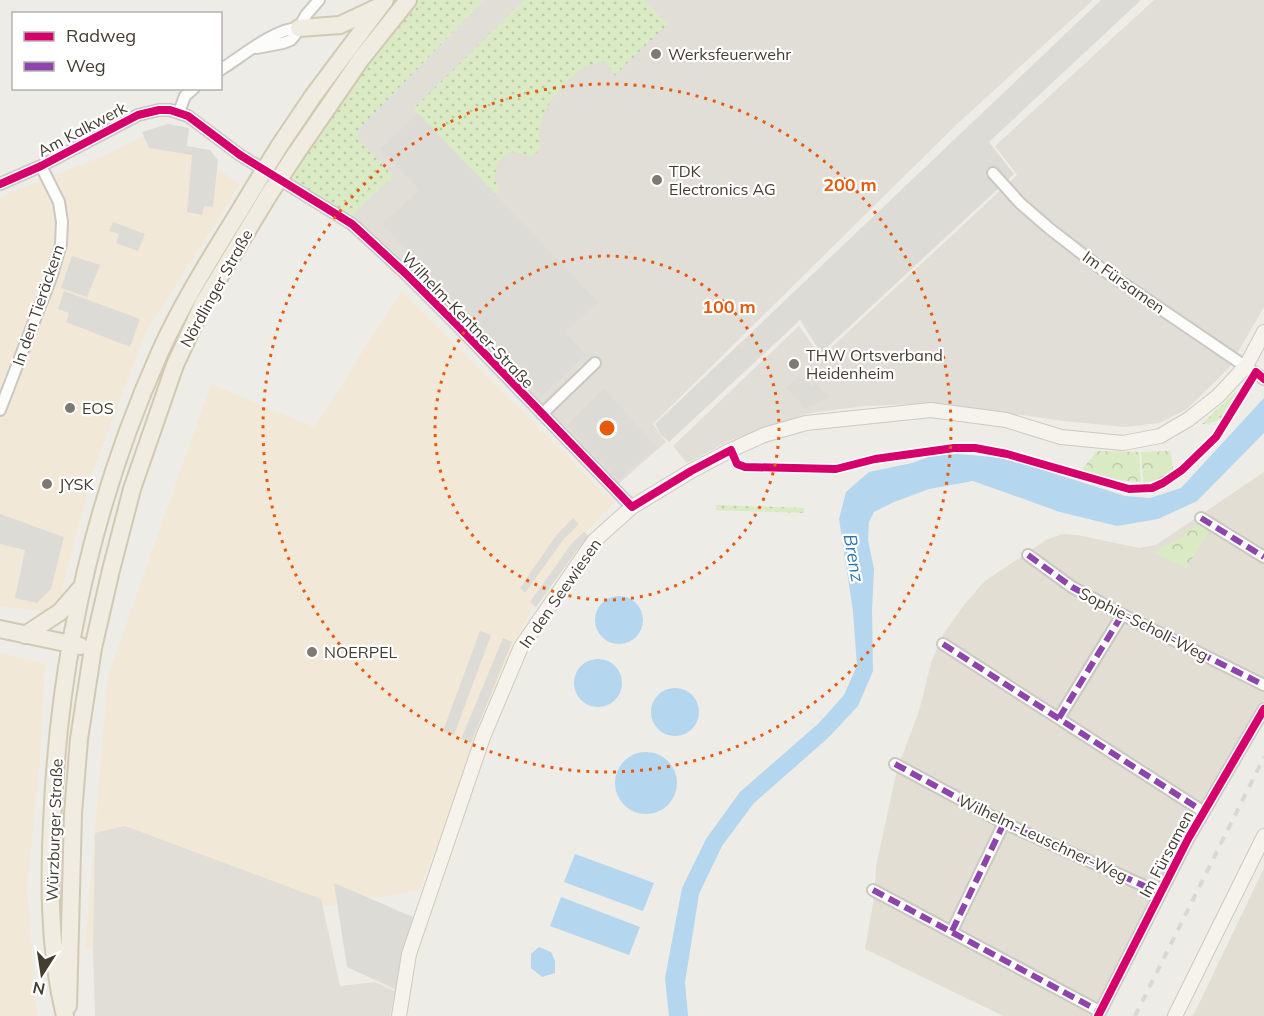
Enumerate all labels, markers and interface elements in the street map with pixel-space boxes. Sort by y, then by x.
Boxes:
legend [12,12,222,90]
text: Radweg [66,24,136,47]
place label: Werksfeuerwehr [668,44,791,64]
marker: Werksfeuerwehr [649,47,663,61]
text: Weg [66,54,106,77]
street label: Am Kalkwerk [34,97,131,161]
place label: TDK Electronics AG [669,161,776,199]
marker: TDK Electronics AG [650,173,664,187]
text: 200 m [823,173,877,196]
street label: Nördlinger Straße [175,226,257,350]
street label: In den Tieräckern [8,242,68,368]
street label: Im Fürsamen [1079,246,1169,318]
street label: Wilhelm-Kentner-Straße [398,248,538,392]
text: 100 m [702,295,756,318]
place label: THW Ortsverband Heidenheim [806,345,943,383]
marker: THW Ortsverband Heidenheim [787,357,801,371]
place label: EOS [82,398,114,418]
marker: EOS [63,401,77,415]
centre of rings [597,418,617,438]
place label: JYSK [59,474,95,494]
marker: JYSK [40,477,54,491]
water label: Brenz [838,532,870,584]
street label: In den Seewiesen [515,534,605,652]
street label: Sophie-Scholl-Weg [1076,583,1212,665]
place label: NOERPEL [324,642,398,662]
marker: NOERPEL [305,645,319,659]
street label: Würzburger Straße [42,758,66,902]
street label: Wilhelm-Leuschner-Weg [955,790,1131,886]
street label: Im Fürsamen [1135,807,1197,901]
north arrow [12,944,72,1004]
text: N [31,978,47,1000]

